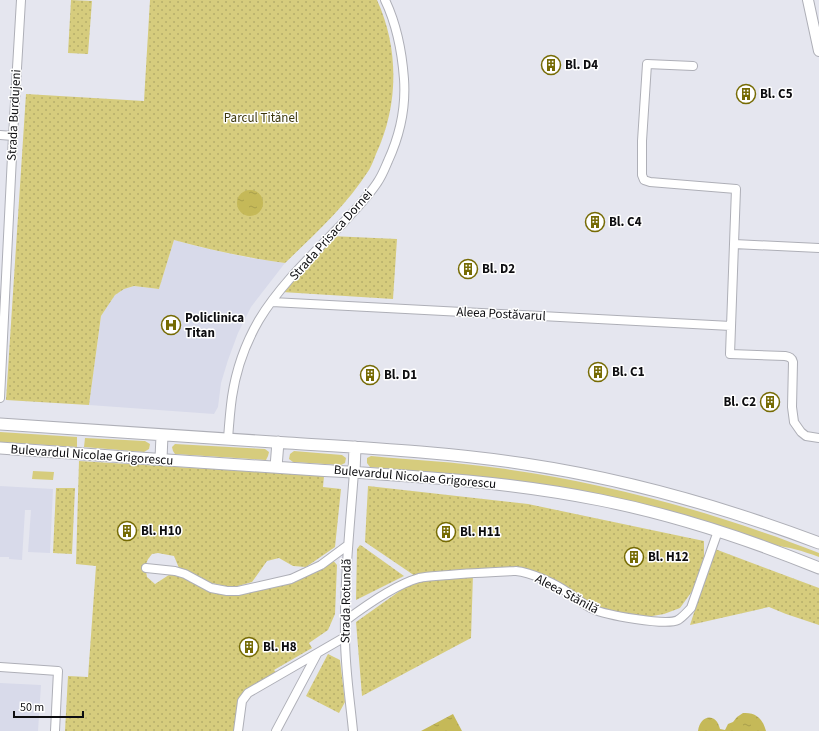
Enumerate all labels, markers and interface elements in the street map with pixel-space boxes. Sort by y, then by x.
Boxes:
building icon: Bl. D4 [540,54,562,76]
place label: Bl. D4 [565,56,598,74]
street label: Strada Burdujeni [3,69,25,161]
building icon: Bl. C5 [735,83,757,105]
place label: Bl. C5 [760,85,793,103]
park label: Parcul Titănel [224,109,298,127]
street label: Strada Prisaca Dornei [285,186,377,284]
building icon: Bl. C4 [584,211,606,233]
place label: Bl. C4 [609,213,642,231]
building icon: Bl. D2 [457,258,479,280]
place label: Bl. D2 [482,260,515,278]
street label: Aleea Postăvarul [456,303,546,325]
place label: Policlinica Titan [185,309,244,342]
hospital icon: Policlinica Titan [160,314,182,336]
building icon: Bl. C1 [587,361,609,383]
place label: Bl. C1 [612,363,645,381]
building icon: Bl. D1 [359,364,381,386]
place label: Bl. D1 [384,366,417,384]
building icon: Bl. C2 [759,391,781,413]
place label: Bl. C2 [723,393,756,411]
street label: Bulevardul Nicolae Grigorescu [10,440,174,470]
street label: Bulevardul Nicolae Grigorescu [333,461,497,493]
building icon: Bl. H10 [116,520,138,542]
building icon: Bl. H11 [435,521,457,543]
place label: Bl. H10 [141,522,182,540]
place label: Bl. H11 [460,523,501,541]
building icon: Bl. H12 [623,546,645,568]
place label: Bl. H12 [648,548,689,566]
street label: Strada Rotundă [336,559,356,643]
street label: Aleea Stănilă [532,570,602,618]
building icon: Bl. H8 [238,636,260,658]
place label: Bl. H8 [263,638,297,656]
scale bar [14,693,83,719]
text: 50 m [20,699,44,716]

